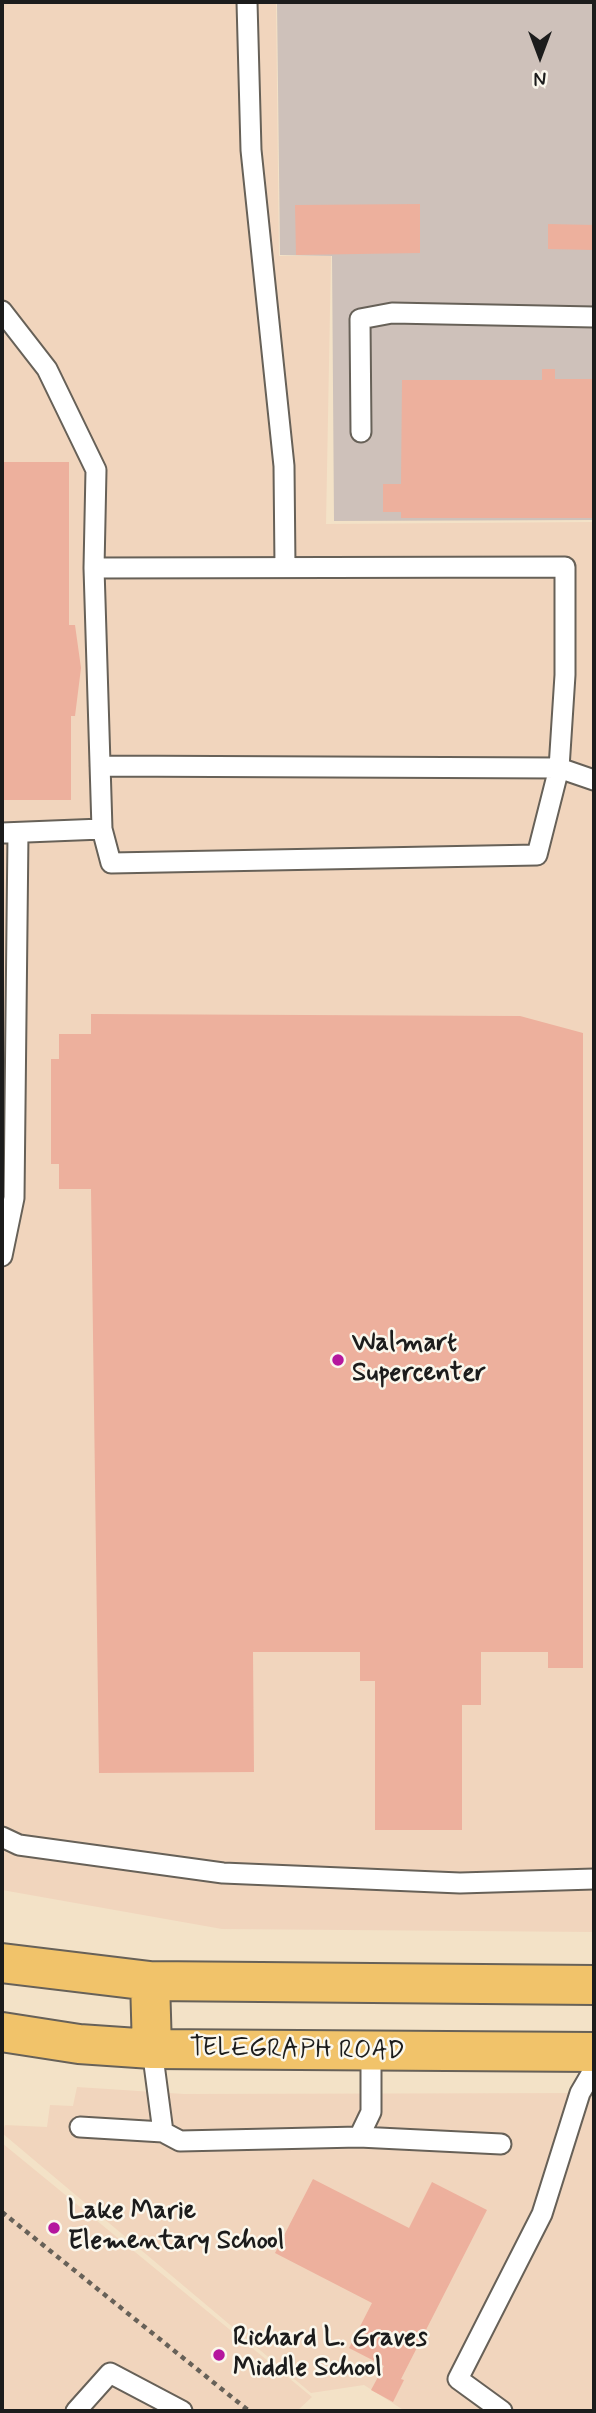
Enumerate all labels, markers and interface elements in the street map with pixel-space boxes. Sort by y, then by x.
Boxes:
north arrow [505,21,575,91]
text: N [534,65,546,90]
place label: Walmart Supercenter [352,1329,486,1390]
marker: Walmart Supercenter [330,1352,346,1368]
street label: TELEGRAPH ROAD [189,2034,405,2068]
place label: Lake Marie Elementary School [68,2197,284,2258]
marker: Lake Marie Elementary School [46,2220,62,2236]
place label: Richard L. Graves Middle School [233,2324,427,2386]
marker: Richard L. Graves Middle School [211,2347,227,2363]

